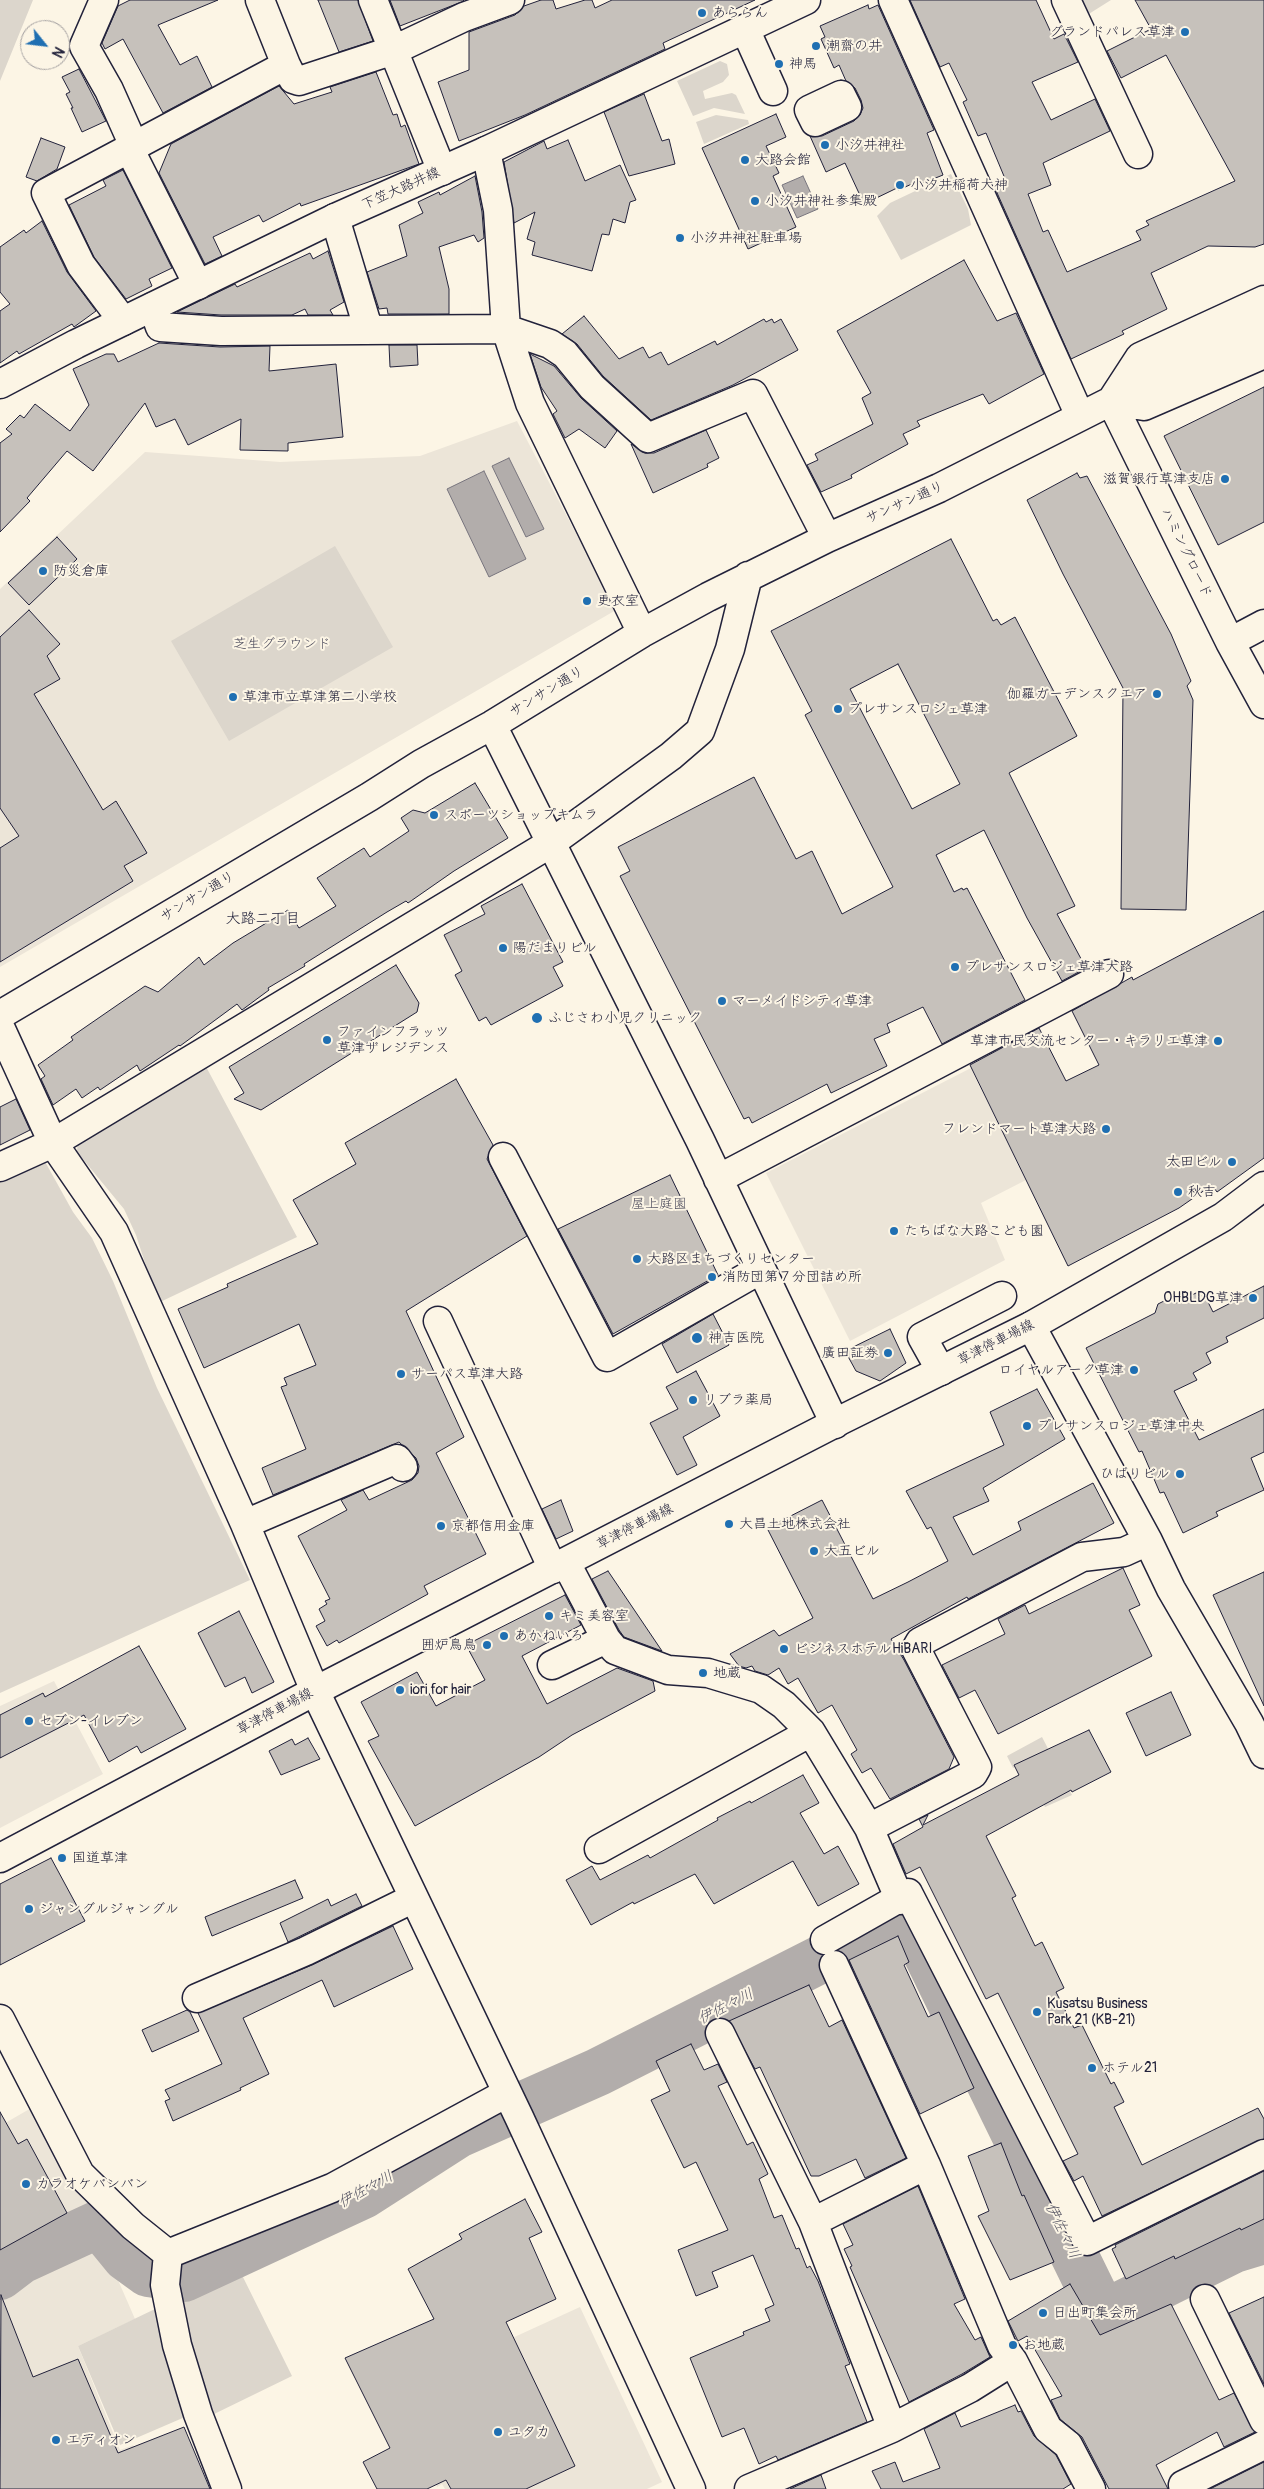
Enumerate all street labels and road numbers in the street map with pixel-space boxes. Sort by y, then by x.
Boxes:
street label: 下笠大路井線 [359,164,443,214]
street label: サンサン通り [863,478,947,528]
street label: ハミングロード [1157,505,1215,601]
street label: サンサン通り [507,663,587,721]
street label: サンサン通り [158,868,238,926]
street label: 草津停車場線 [955,1316,1037,1370]
street label: 草津停車場線 [594,1500,676,1554]
street label: 草津停車場線 [234,1685,316,1739]

